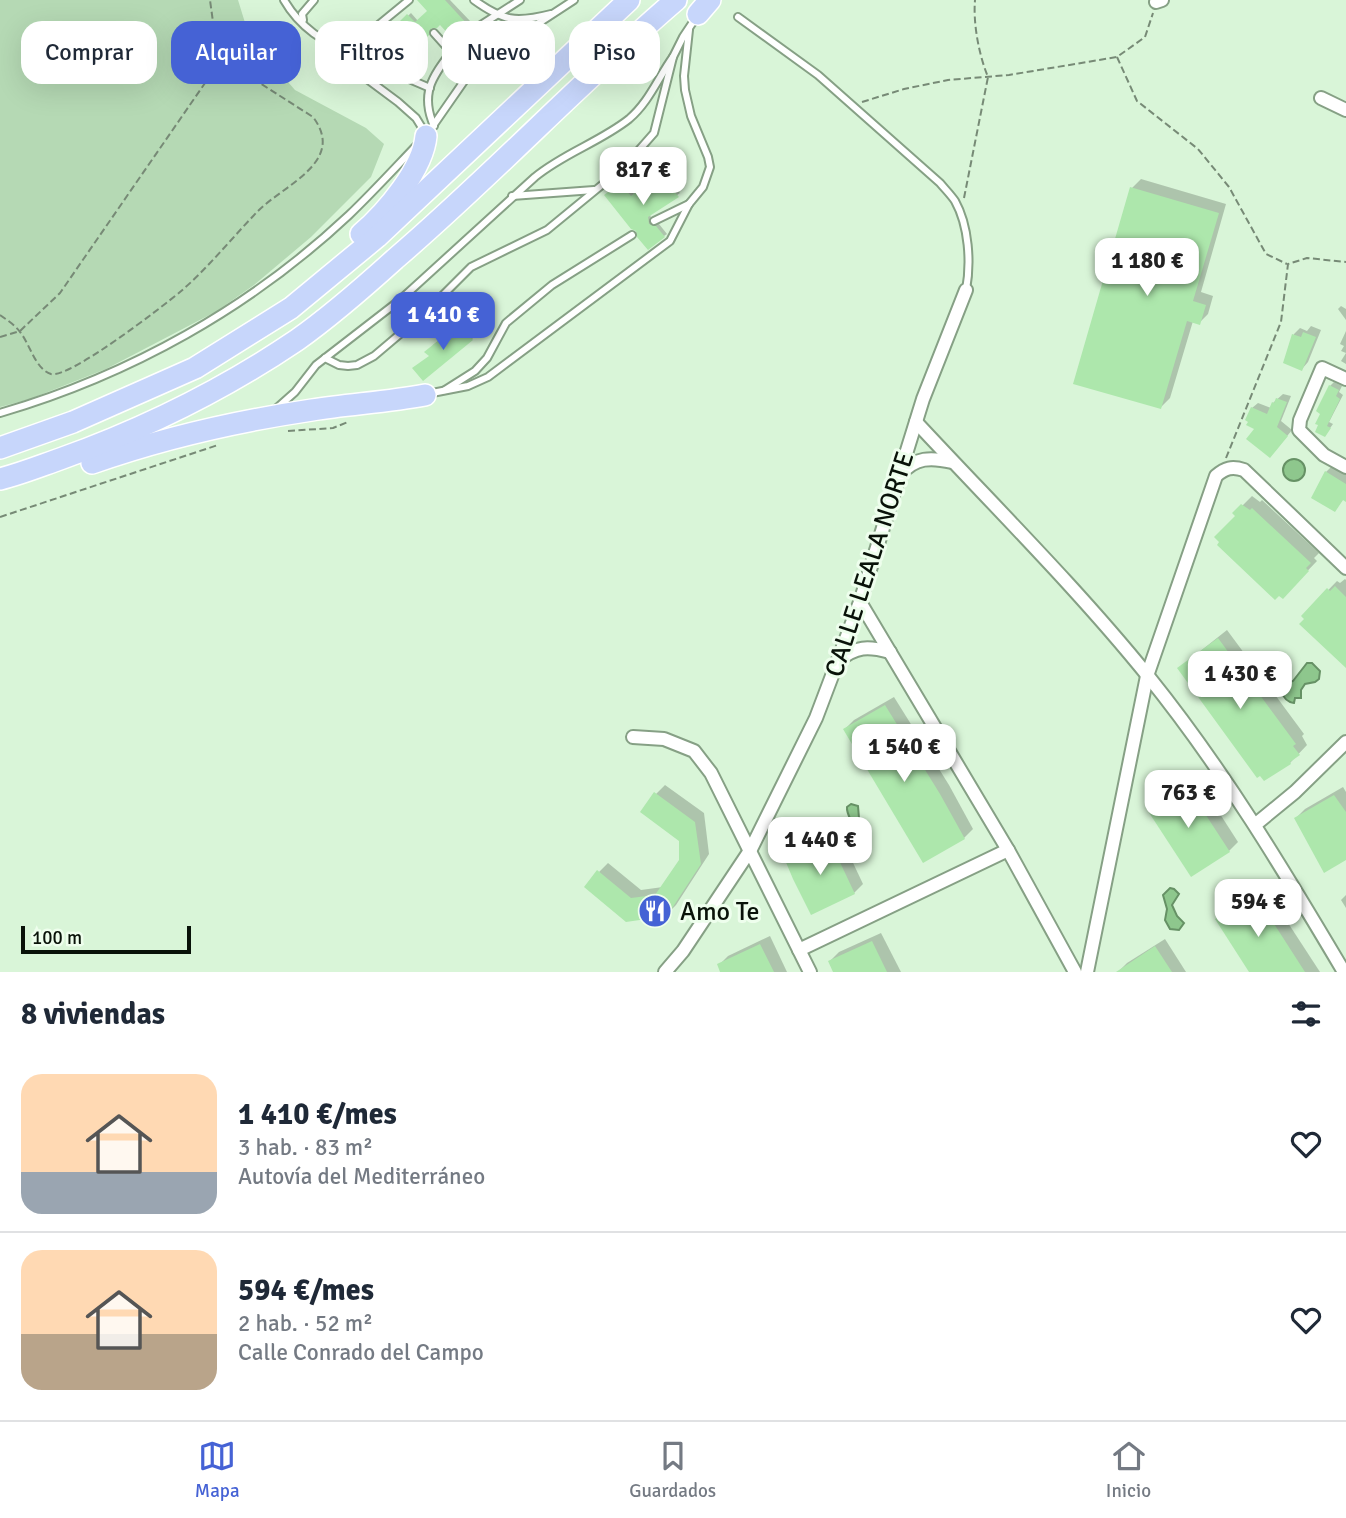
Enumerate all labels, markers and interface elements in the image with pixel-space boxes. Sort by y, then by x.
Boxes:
chip: Comprar [21,21,157,84]
chip: Alquilar [171,21,301,84]
chip: Filtros [315,21,428,84]
chip: Nuevo [442,21,555,84]
chip: Piso [569,21,660,84]
pin: 817 € [594,148,692,207]
text: 817 € [616,155,670,184]
pin: 1 180 € [1082,238,1212,298]
text: 1 180 € [1111,246,1183,275]
pin: 1 410 € [378,292,508,352]
text: 1 410 € [407,300,479,329]
street label: CALLE LEALA NORTE [818,448,921,681]
pin: 1 430 € [1175,652,1305,711]
text: 1 430 € [1204,659,1276,688]
pin: 1 540 € [839,724,969,784]
text: 1 540 € [868,732,940,761]
pin: 763 € [1139,770,1237,830]
text: 763 € [1161,778,1215,807]
pin: 1 440 € [755,818,885,877]
text: 1 440 € [784,825,856,854]
pin: 594 € [1209,880,1307,939]
text: 594 € [1231,887,1285,916]
restaurant icon: Amo Te [636,892,674,930]
place label: Amo Te [680,896,760,928]
scale bar [21,923,191,955]
text: 100 m [32,926,82,950]
icon: filters [1287,995,1325,1033]
text: 8 viviendas [21,996,165,1033]
text: 1 410 €/mes [238,1096,397,1133]
icon: home [77,1102,161,1186]
icon: heart [1287,1125,1325,1163]
text: 3 hab. · 83 m² [238,1133,373,1162]
text: Autovía del Mediterráneo [238,1162,485,1191]
text: 594 €/mes [238,1272,374,1309]
icon: home [77,1278,161,1362]
icon: heart [1287,1301,1325,1339]
text: 2 hab. · 52 m² [238,1309,373,1338]
text: Calle Conrado del Campo [238,1338,484,1367]
tab: Mapa [195,1437,240,1503]
tab: Guardados [629,1437,716,1503]
tab: Inicio [1106,1437,1151,1503]

